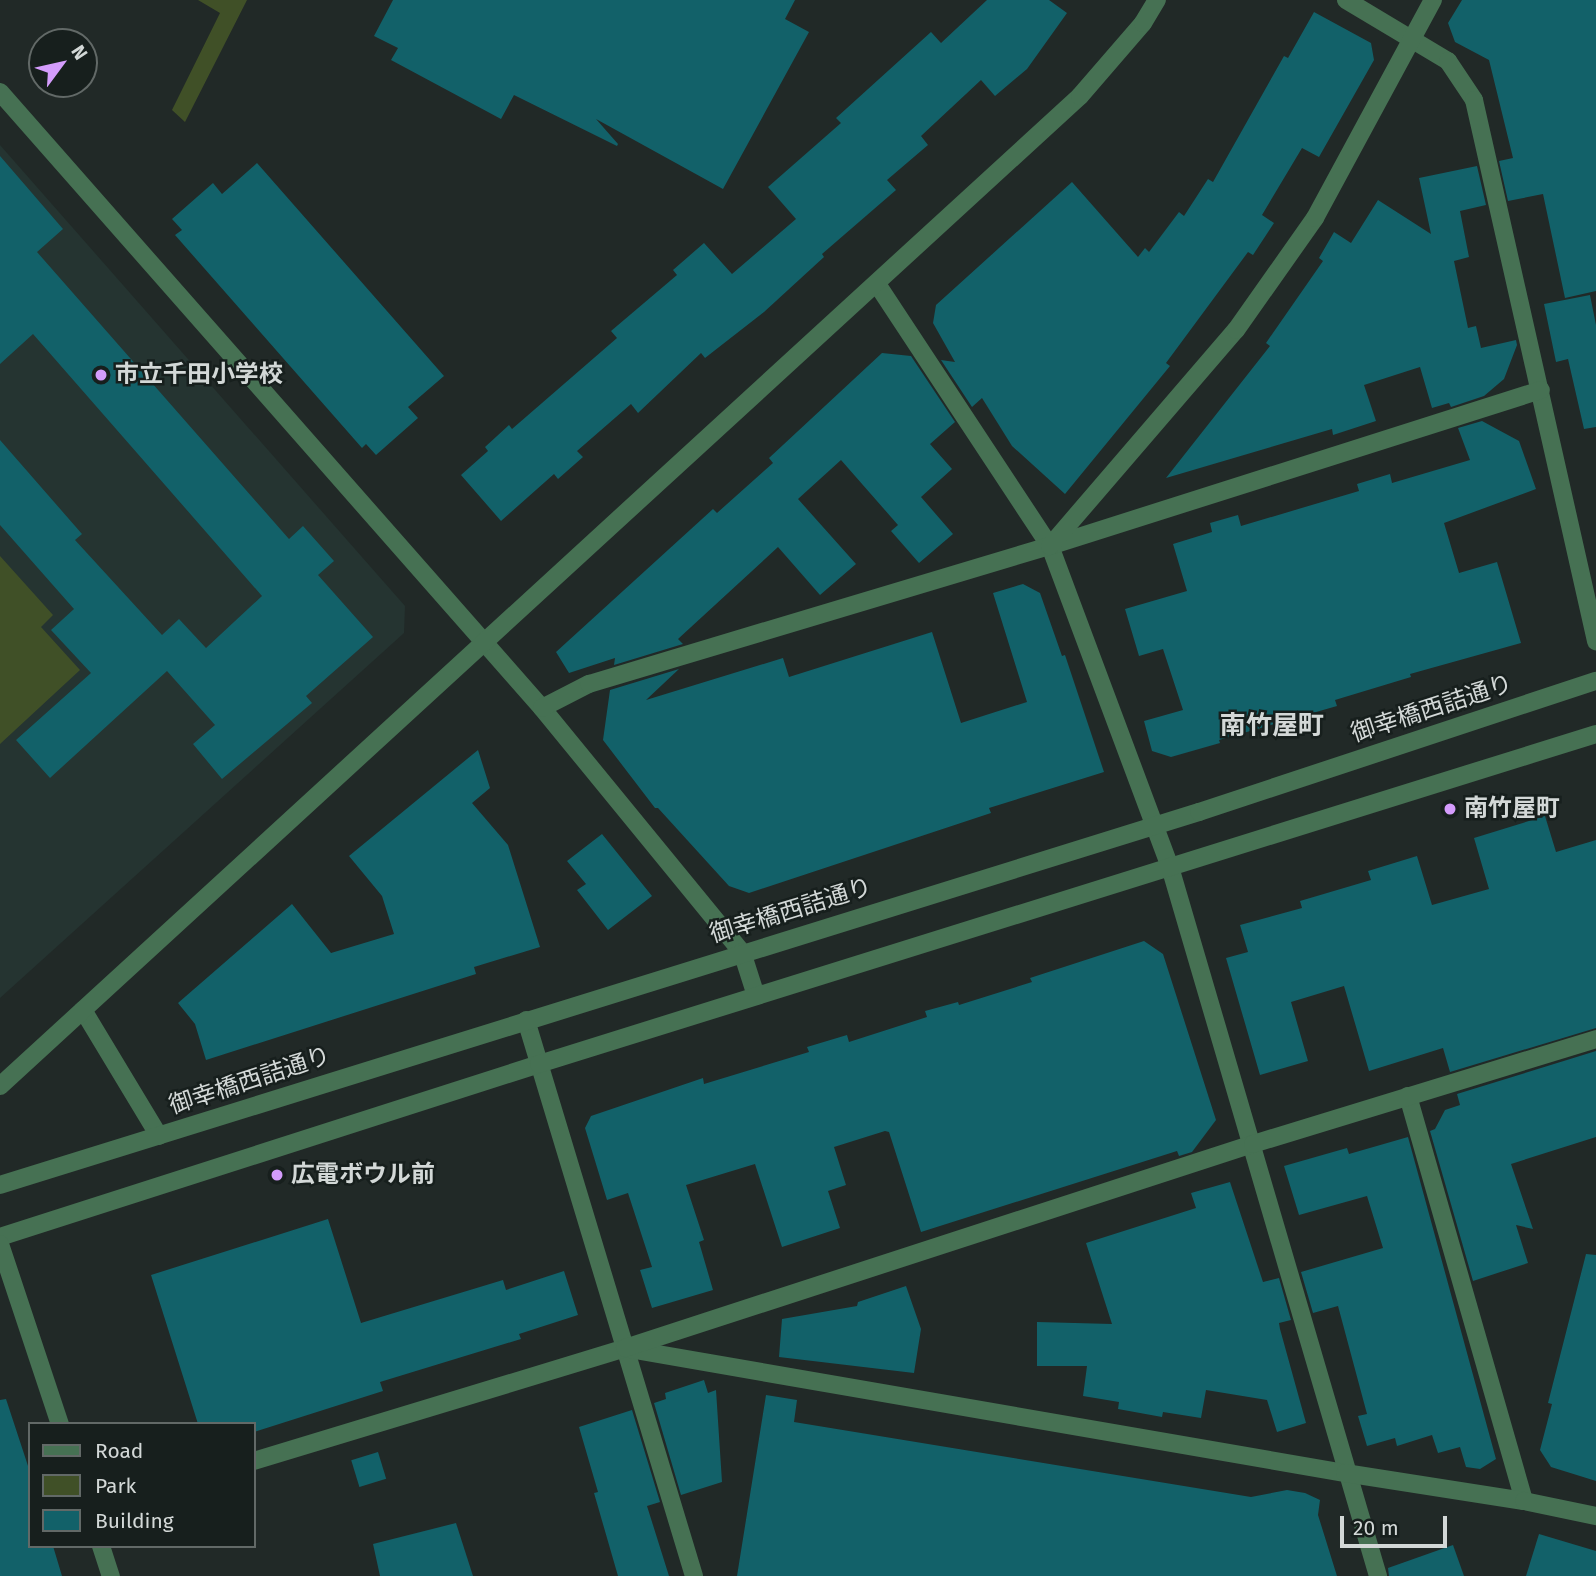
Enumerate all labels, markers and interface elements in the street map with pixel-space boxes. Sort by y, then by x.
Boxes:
north arrow [28,28,98,98]
text: N [66,41,92,64]
place label: 市立千田小学校 [115,361,283,389]
marker: 市立千田小学校 [93,367,109,383]
street label: 御幸橋西詰通り [1348,669,1516,749]
district label: 南竹屋町 [1220,710,1324,742]
place label: 南竹屋町 [1464,795,1560,823]
marker: 南竹屋町 [1442,801,1458,817]
street label: 御幸橋西詰通り [706,873,876,949]
street label: 御幸橋西詰通り [166,1041,334,1121]
place label: 広電ボウル前 [291,1161,435,1189]
marker: 広電ボウル前 [269,1167,285,1183]
legend [28,1422,256,1548]
text: Road [95,1438,143,1464]
text: Park [95,1473,136,1499]
scale bar [1344,1502,1451,1546]
text: Building [95,1508,174,1534]
text: 20 m [1353,1515,1399,1541]

